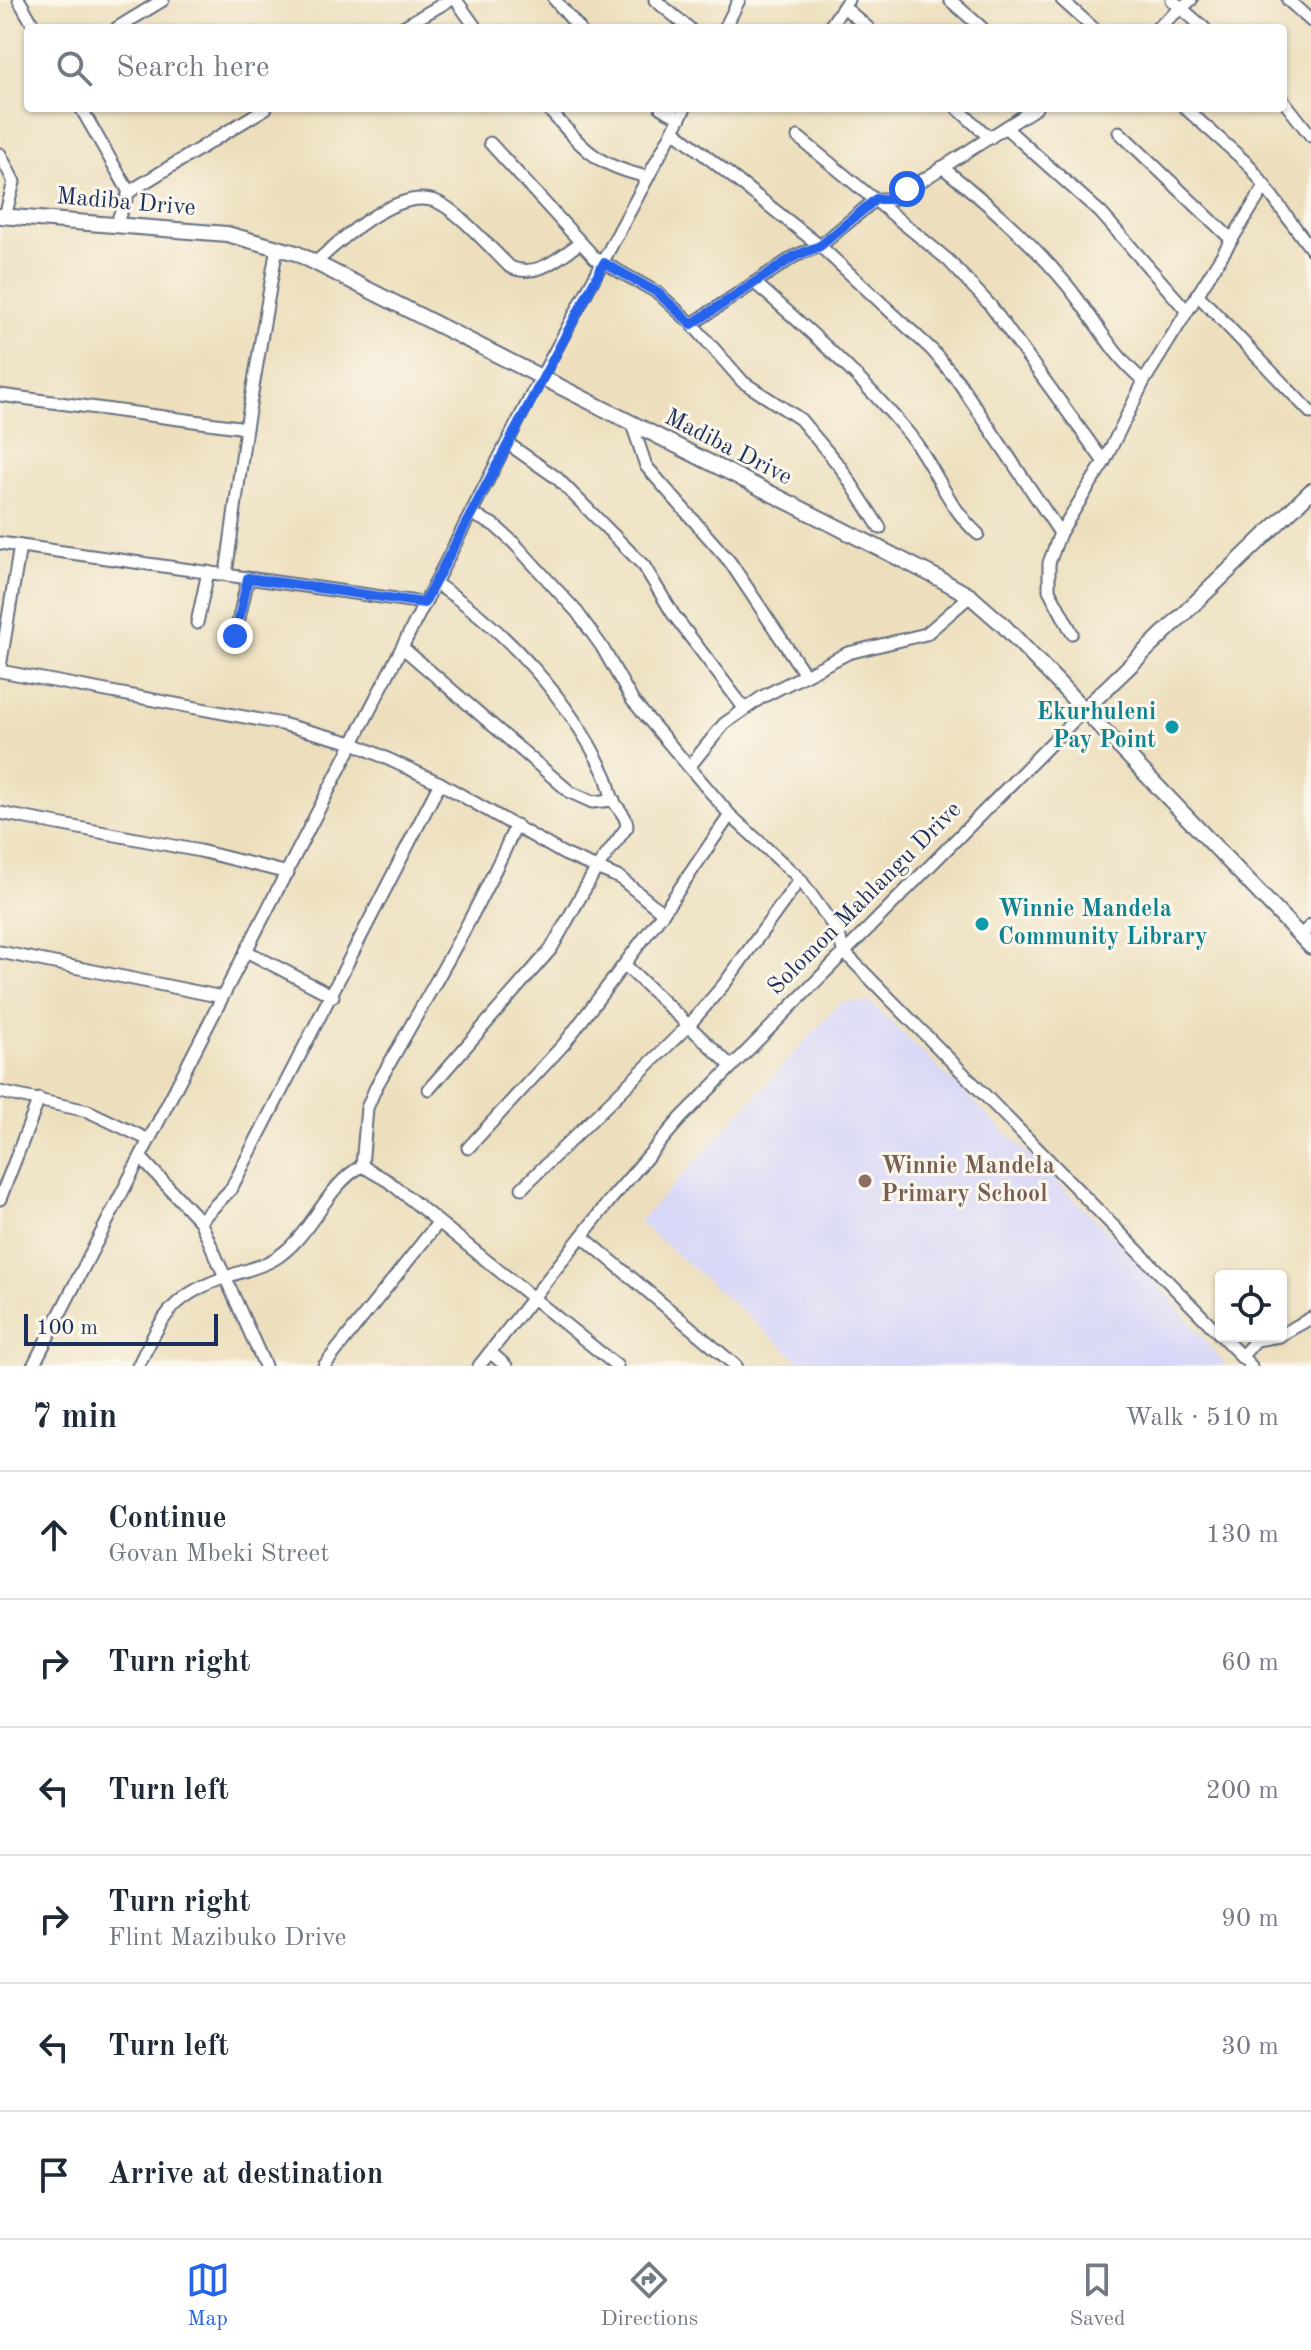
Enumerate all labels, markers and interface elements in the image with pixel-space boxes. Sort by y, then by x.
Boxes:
search box [24,24,1287,112]
icon: search [52,46,96,90]
text: Search here [116,53,270,83]
route start [889,171,925,207]
street label: Madiba Drive [55,185,197,221]
street label: Madiba Drive [660,406,796,490]
route end [217,618,253,654]
place label: Ekurhuleni Pay Point [1037,701,1156,753]
marker: Ekurhuleni Pay Point [1163,718,1181,736]
street label: Solomon Mahlangu Drive [764,798,966,1000]
place label: Winnie Mandela Community Library [998,898,1207,950]
marker: Winnie Mandela Community Library [973,915,991,933]
place label: Winnie Mandela Primary School [881,1155,1055,1207]
marker: Winnie Mandela Primary School [856,1172,874,1190]
map controls [1215,1270,1287,1342]
button: locate [1215,1270,1287,1342]
scale bar [24,1310,218,1346]
text: 100 m [36,1317,98,1339]
text: 7 min [32,1401,117,1435]
text: Walk · 510 m [1125,1405,1279,1431]
text: Continue [108,1504,227,1534]
icon: ahead [32,1513,76,1557]
text: 130 m [1206,1522,1279,1548]
text: Govan Mbeki Street [108,1541,329,1567]
icon: right [32,1641,76,1685]
text: Turn right [108,1648,250,1678]
text: 60 m [1221,1650,1279,1676]
icon: left [32,1769,76,1813]
text: Turn left [108,1776,229,1806]
text: 200 m [1206,1778,1279,1804]
text: Turn right [108,1888,250,1918]
icon: right [32,1897,76,1941]
text: 90 m [1221,1906,1279,1932]
text: Flint Mazibuko Drive [108,1925,346,1951]
icon: left [32,2025,76,2069]
text: Turn left [108,2032,229,2062]
text: 30 m [1221,2034,1279,2060]
icon: arrive [32,2153,76,2197]
text: Arrive at destination [108,2160,383,2190]
tab: Map [186,2258,230,2333]
tab: Directions [601,2258,698,2333]
tab: Saved [1069,2258,1125,2333]

